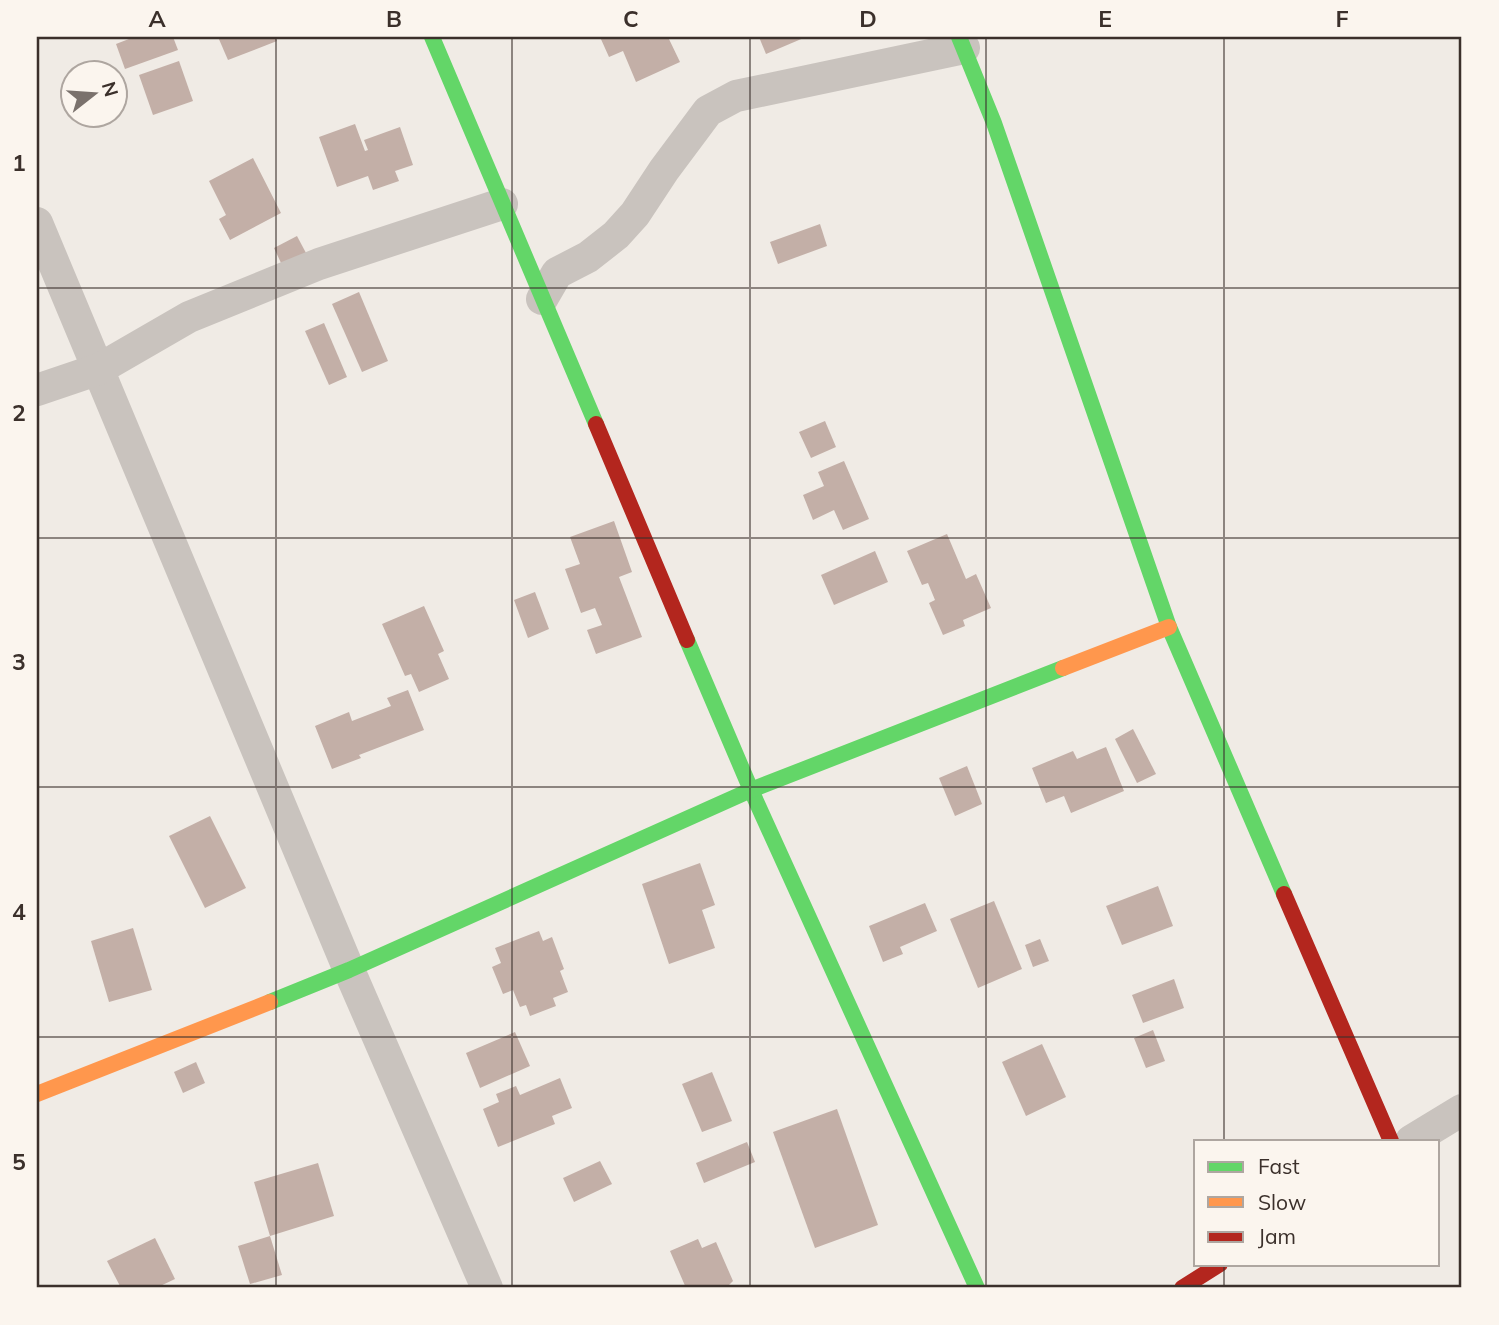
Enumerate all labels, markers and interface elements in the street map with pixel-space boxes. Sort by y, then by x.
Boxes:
text: A [148,4,166,33]
text: B [386,4,402,33]
text: C [623,4,639,33]
text: D [859,4,877,33]
text: E [1098,4,1112,33]
text: F [1335,4,1349,33]
north arrow [60,60,130,130]
text: N [97,79,124,99]
text: 1 [12,148,26,177]
text: 2 [12,398,26,427]
text: 3 [12,647,26,676]
text: 4 [12,897,26,926]
legend [1194,1140,1440,1266]
text: 5 [12,1147,26,1176]
text: Fast [1258,1153,1300,1179]
text: Slow [1258,1189,1306,1215]
text: Jam [1258,1223,1296,1249]

